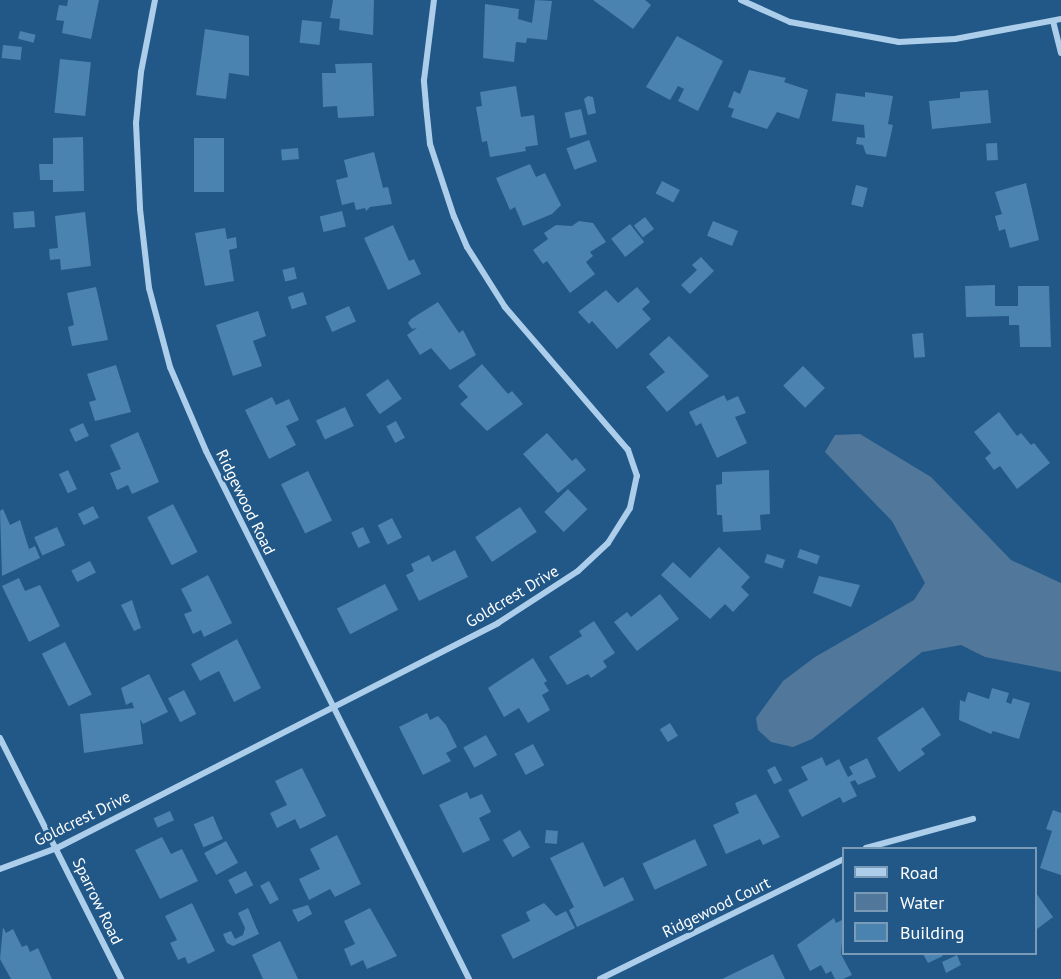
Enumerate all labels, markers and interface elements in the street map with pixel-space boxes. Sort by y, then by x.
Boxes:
street label: Ridgewood Road [212,446,280,558]
street label: Goldcrest Drive [462,561,562,631]
street label: Goldcrest Drive [31,786,133,850]
legend [842,847,1037,955]
street label: Sparrow Road [69,854,127,948]
text: Road [900,861,938,884]
street label: Ridgewood Court [659,873,773,941]
text: Water [900,891,944,914]
text: Building [900,921,964,944]

